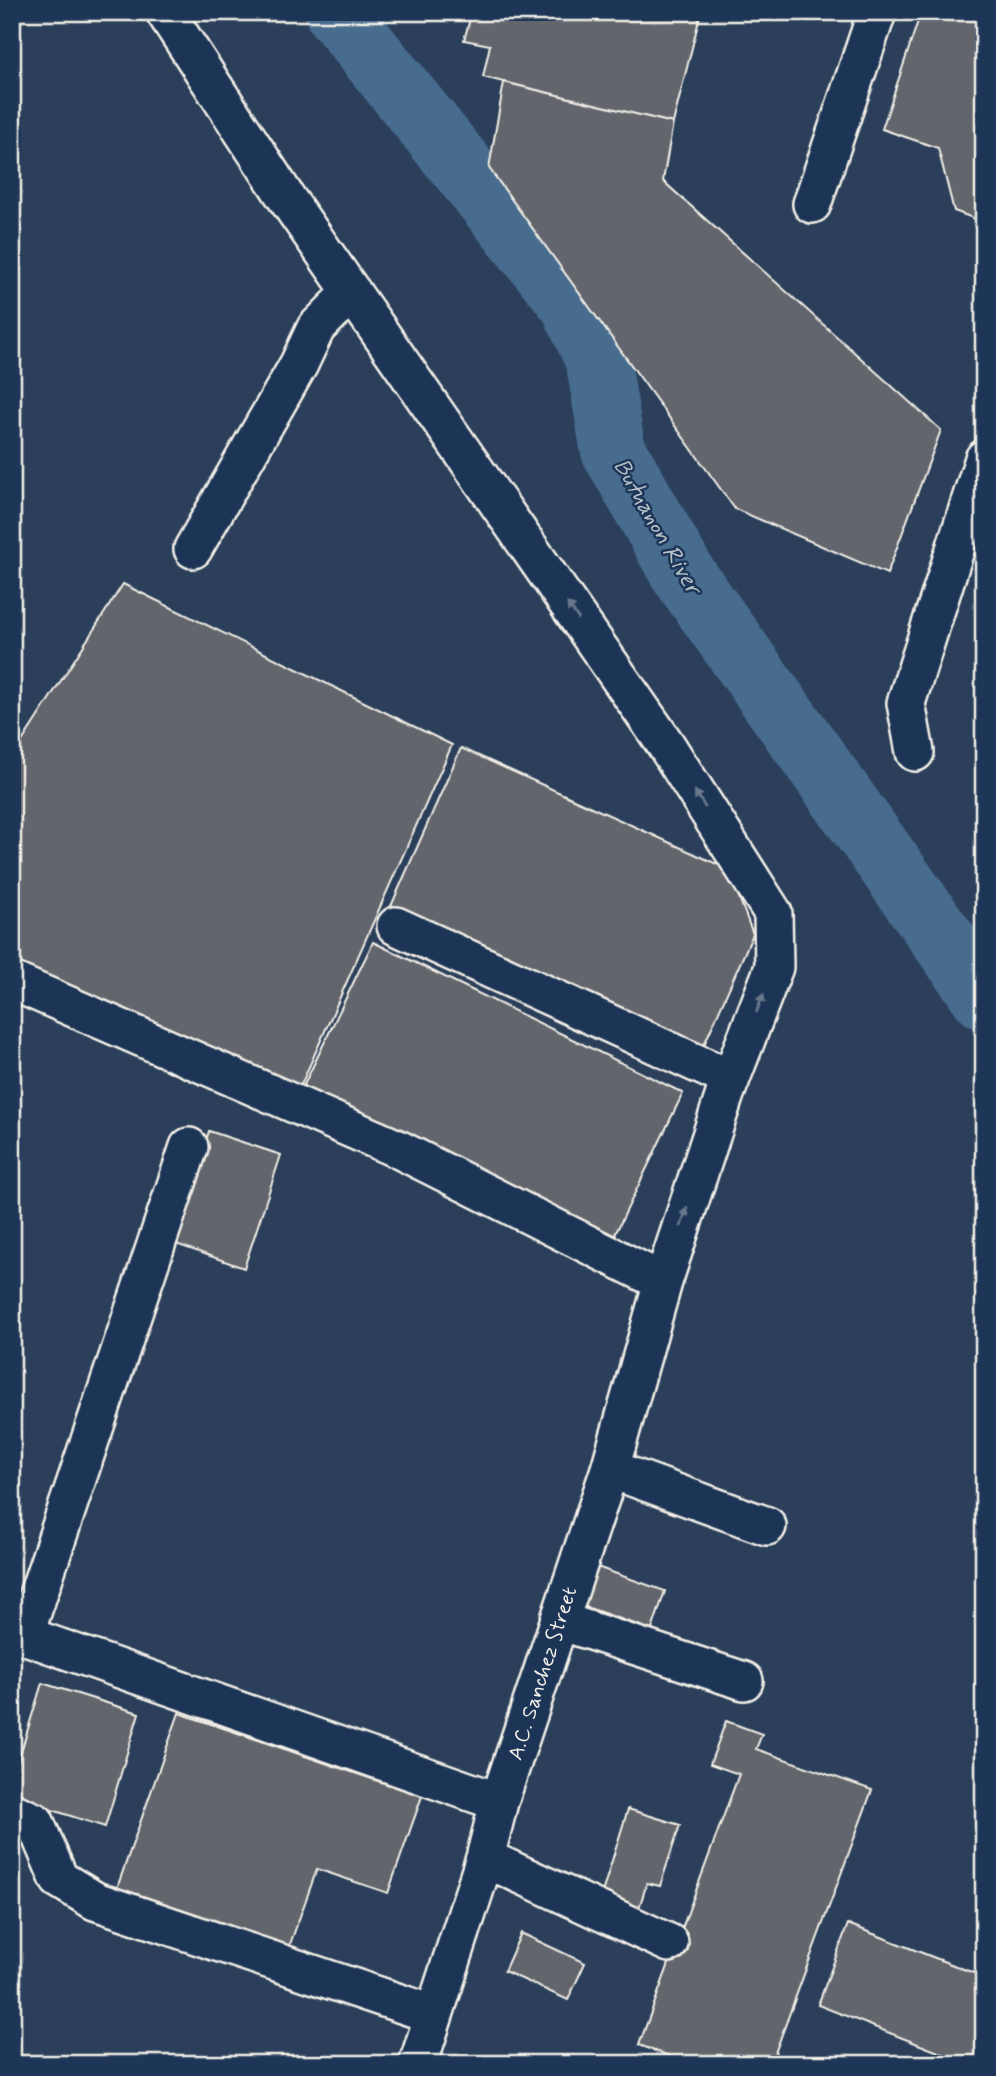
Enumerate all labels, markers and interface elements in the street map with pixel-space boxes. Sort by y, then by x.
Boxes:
water label: Butuanon River [605,454,709,603]
one-way arrow [566,602,580,620]
one-way arrow [693,790,706,809]
one-way arrow [755,992,766,1013]
one-way arrow [679,1206,690,1227]
street label: A.C. Sanchez Street [502,1583,584,1764]

